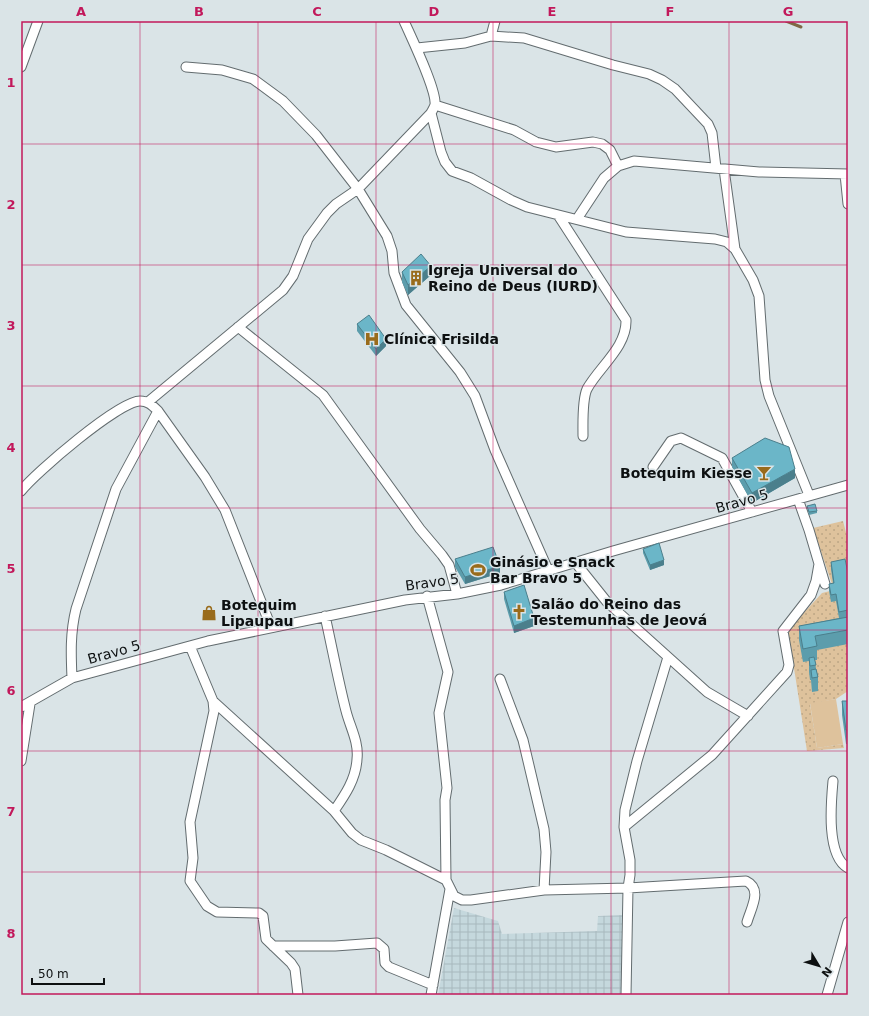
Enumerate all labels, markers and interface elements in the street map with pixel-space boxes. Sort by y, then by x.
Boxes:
text: A [76,4,86,19]
text: B [194,4,204,19]
text: C [312,4,322,19]
text: D [429,4,440,19]
text: E [548,4,556,19]
text: F [666,4,674,19]
text: G [783,4,793,19]
text: 1 [6,75,16,90]
text: 2 [6,197,16,212]
place label: Igreja Universal do Reino de Deus (IURD) [428,262,598,294]
building icon: Igreja Universal do Reino de Deus (IURD) [407,269,425,287]
text: 3 [6,318,16,333]
hospital icon: Clínica Frisilda [363,330,381,348]
place label: Clínica Frisilda [384,331,499,347]
text: 4 [6,440,16,455]
bar icon: Botequim Kiesse [755,464,773,482]
place label: Botequim Kiesse [620,465,752,481]
street label: Bravo 5 [714,486,770,516]
place label: Ginásio e Snack Bar Bravo 5 [490,554,615,586]
text: 5 [6,561,16,576]
sports icon: Ginásio e Snack Bar Bravo 5 [469,561,487,579]
street label: Bravo 5 [404,570,460,594]
place label: Salão do Reino das Testemunhas de Jeová [531,596,707,628]
place label: Botequim Lipaupau [221,597,297,629]
church icon: Salão do Reino das Testemunhas de Jeová [510,603,528,621]
shop icon: Botequim Lipaupau [200,604,218,622]
street label: Bravo 5 [86,637,142,667]
text: 6 [6,683,16,698]
text: 7 [6,804,16,819]
text: 8 [6,926,16,941]
north arrow [799,946,839,986]
scale bar [32,960,104,986]
text: N [819,964,834,979]
text: 50 m [38,967,69,981]

